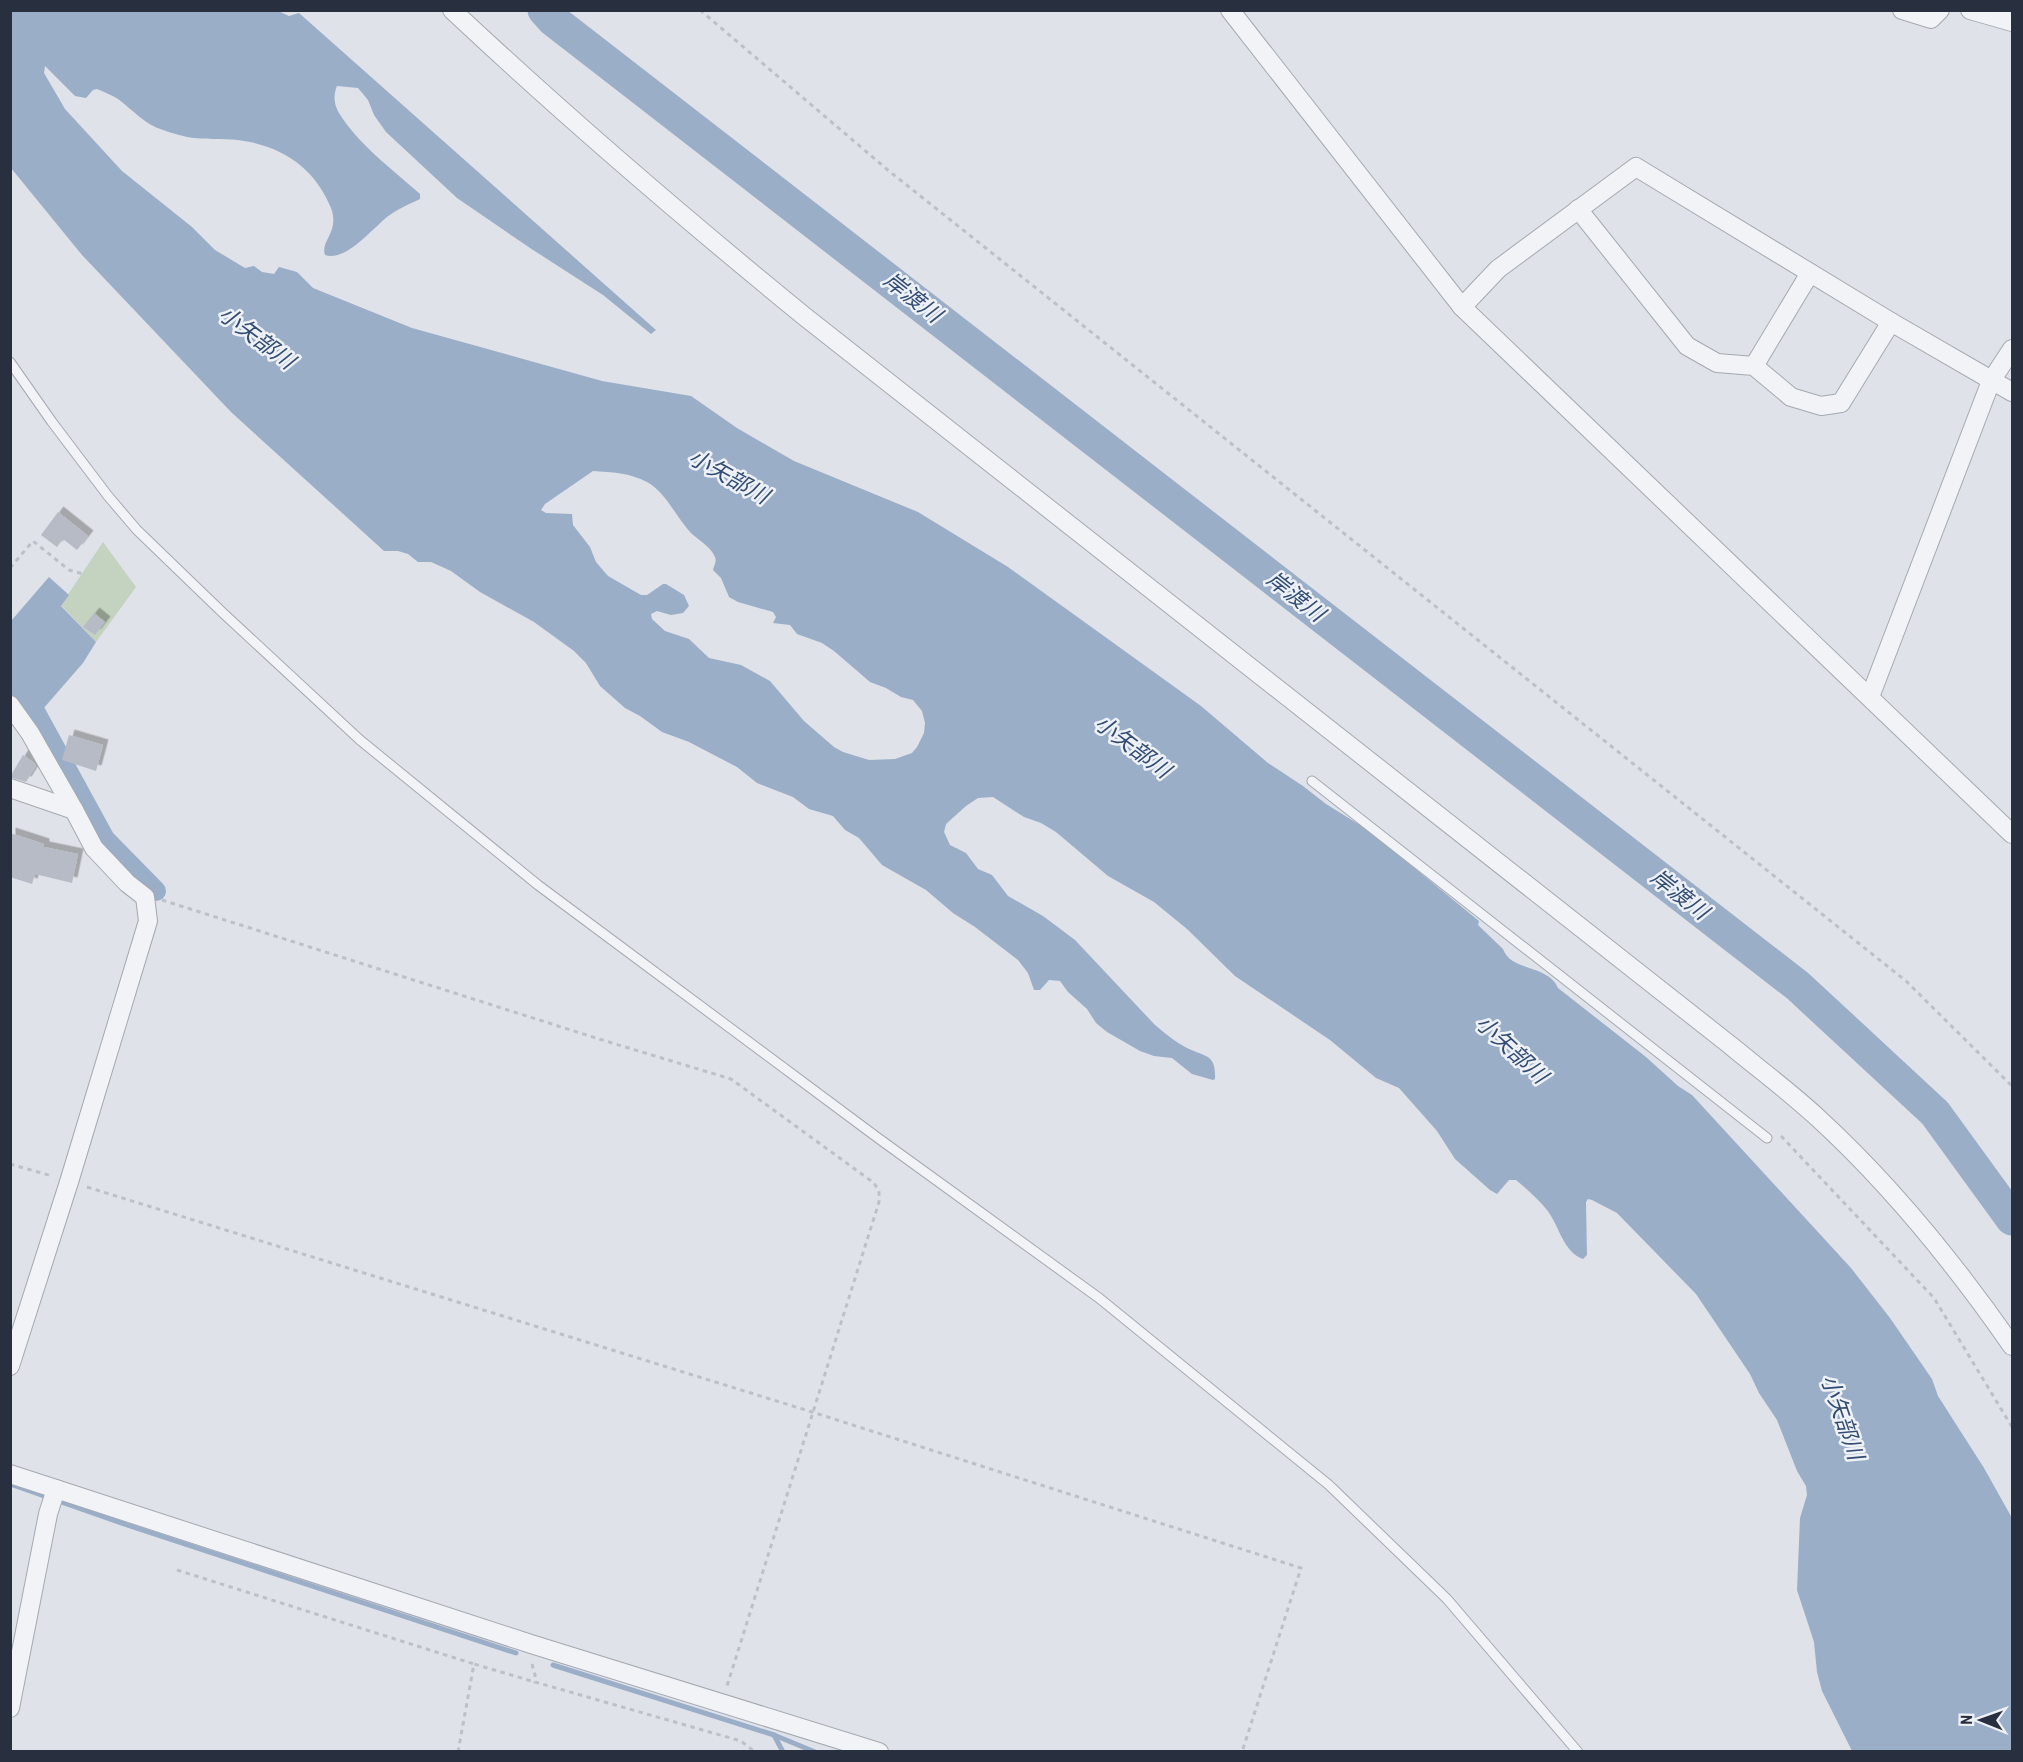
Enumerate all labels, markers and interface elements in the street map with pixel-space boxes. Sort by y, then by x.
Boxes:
water label: 岸渡川 [879,267,948,329]
water label: 小矢部川 [214,301,301,375]
water label: 小矢部川 [684,444,775,510]
water label: 岸渡川 [1262,566,1331,628]
water label: 小矢部川 [1090,710,1177,784]
water label: 岸渡川 [1646,864,1715,926]
water label: 小矢部川 [1471,1010,1554,1090]
water label: 小矢部川 [1816,1371,1869,1465]
north arrow [1951,1690,2011,1750]
text: N [1957,1715,1976,1725]

